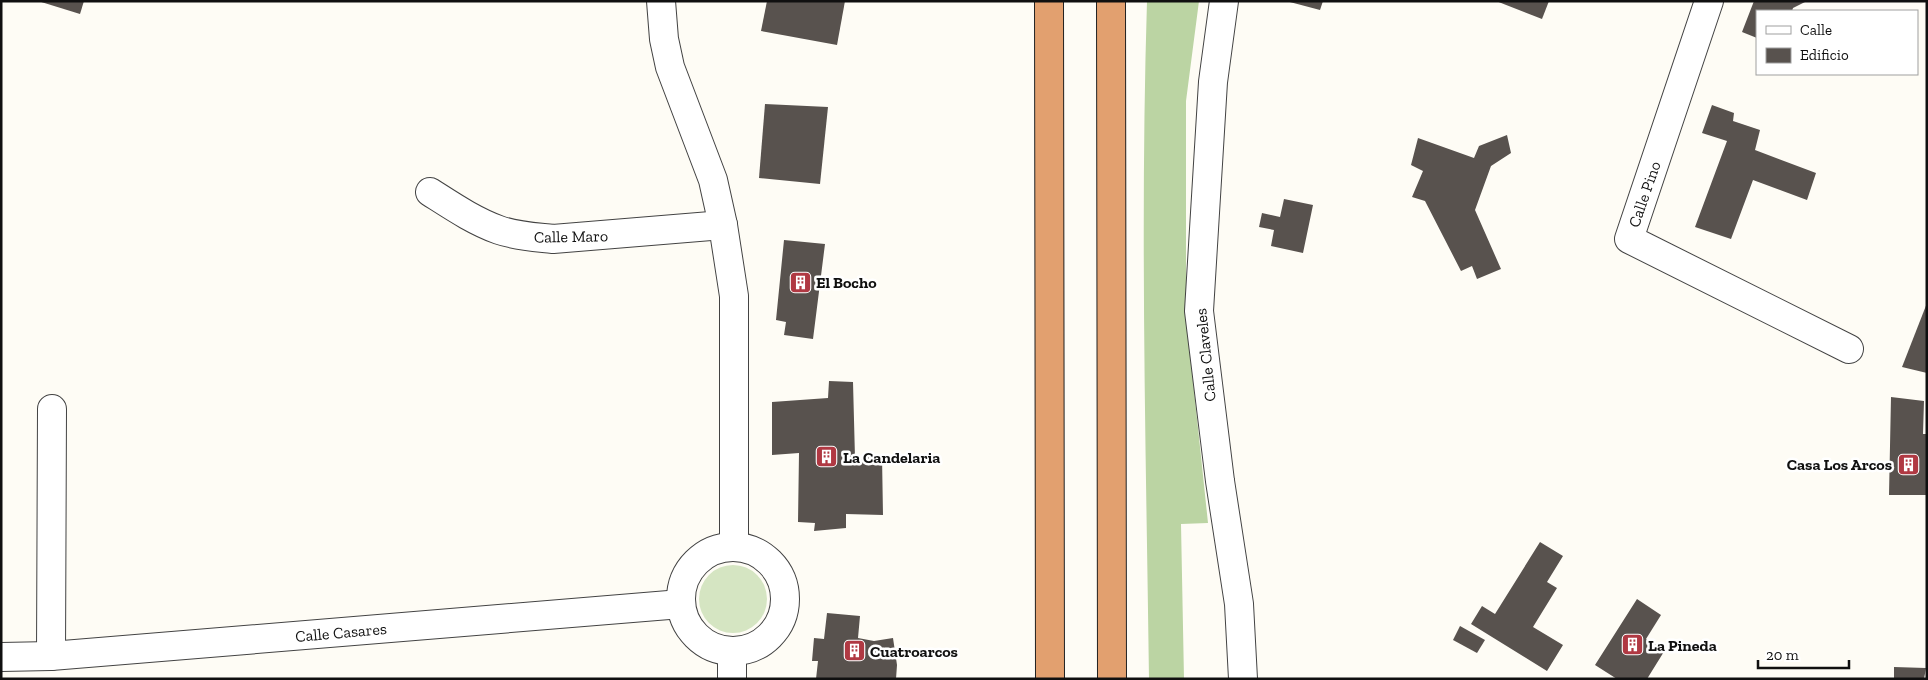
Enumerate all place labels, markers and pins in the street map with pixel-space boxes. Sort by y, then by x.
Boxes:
building icon: El Bocho [788,270,812,294]
place label: El Bocho [816,273,877,292]
building icon: La Candelaria [815,445,839,469]
place label: La Candelaria [843,448,940,467]
building icon: Casa Los Arcos [1896,452,1920,476]
place label: Casa Los Arcos [1787,455,1892,474]
building icon: La Pineda [1620,633,1644,657]
place label: La Pineda [1648,636,1717,655]
building icon: Cuatroarcos [842,639,866,663]
place label: Cuatroarcos [870,642,958,661]

